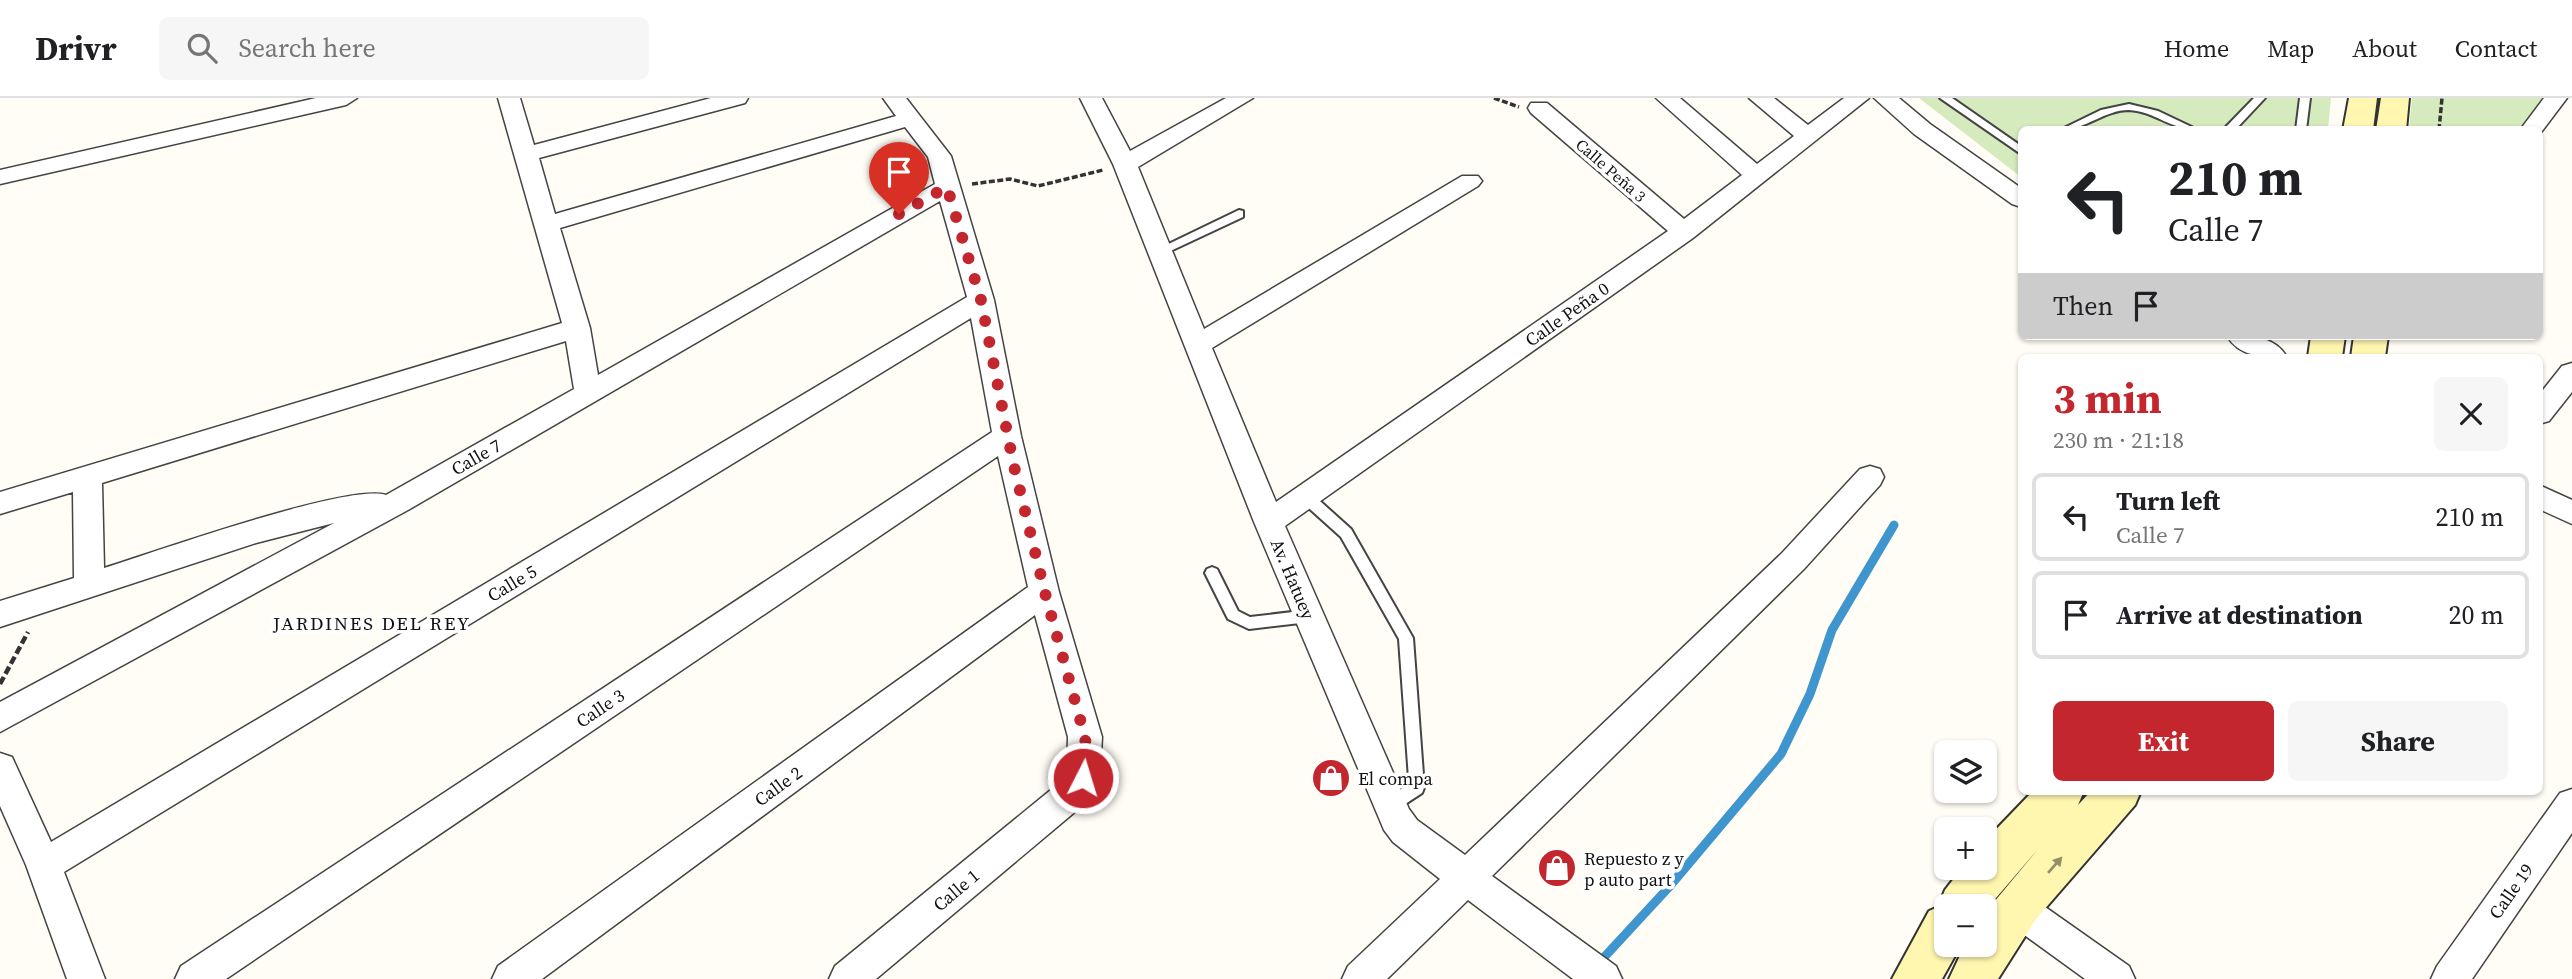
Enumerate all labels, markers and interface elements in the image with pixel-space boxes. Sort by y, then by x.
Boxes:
search box [159,17,649,80]
text: Drivr [35,26,117,71]
icon: search [183,29,221,67]
text: Search here [239,30,376,66]
text: Home [2164,32,2229,65]
text: Map [2267,32,2314,65]
text: About [2352,32,2417,65]
text: Contact [2455,32,2537,65]
street label: Calle Peña 3 [1571,133,1651,207]
pin [869,142,929,214]
text: 210 m [2168,144,2303,211]
icon: arrive [880,153,918,191]
icon: left [2053,154,2144,245]
text: Calle 7 [2168,208,2263,252]
street label: Calle Peña 0 [1520,276,1614,352]
icon: arrive [2127,287,2165,325]
text: Then [2053,288,2113,324]
text: 3 min [2053,369,2162,427]
button: close [2434,377,2508,451]
text: 230 m · 21:18 [2053,424,2184,456]
street label: Calle 7 [447,433,505,481]
text: Turn left [2116,483,2220,519]
icon: left [2057,498,2095,536]
text: 210 m [2436,499,2504,535]
text: Calle 7 [2116,519,2185,551]
street label: Av. Hatuey [1265,535,1321,624]
street label: Calle 5 [483,558,541,608]
icon: arrive [2057,596,2095,634]
text: Arrive at destination [2116,597,2363,633]
text: 20 m [2449,597,2504,633]
district label: JARDINES DEL REY [272,610,471,636]
street label: Calle 3 [571,683,629,733]
button: Exit [2053,701,2274,781]
button: Share [2288,701,2508,781]
map controls [1934,740,1997,957]
button: layers [1934,740,1997,803]
position arrow [1046,741,1120,815]
shop icon: El compa [1310,757,1352,799]
street label: Calle 2 [749,760,807,812]
place label: El compa [1358,766,1434,791]
button: + [1934,817,1997,880]
place label: Repuesto z y p auto part [1584,846,1684,892]
shop icon: Repuesto z y p auto part [1536,847,1578,889]
one-way arrow [2047,856,2062,873]
street label: Calle 19 [2483,858,2539,924]
street label: Calle 1 [927,863,985,917]
button: − [1934,894,1997,957]

